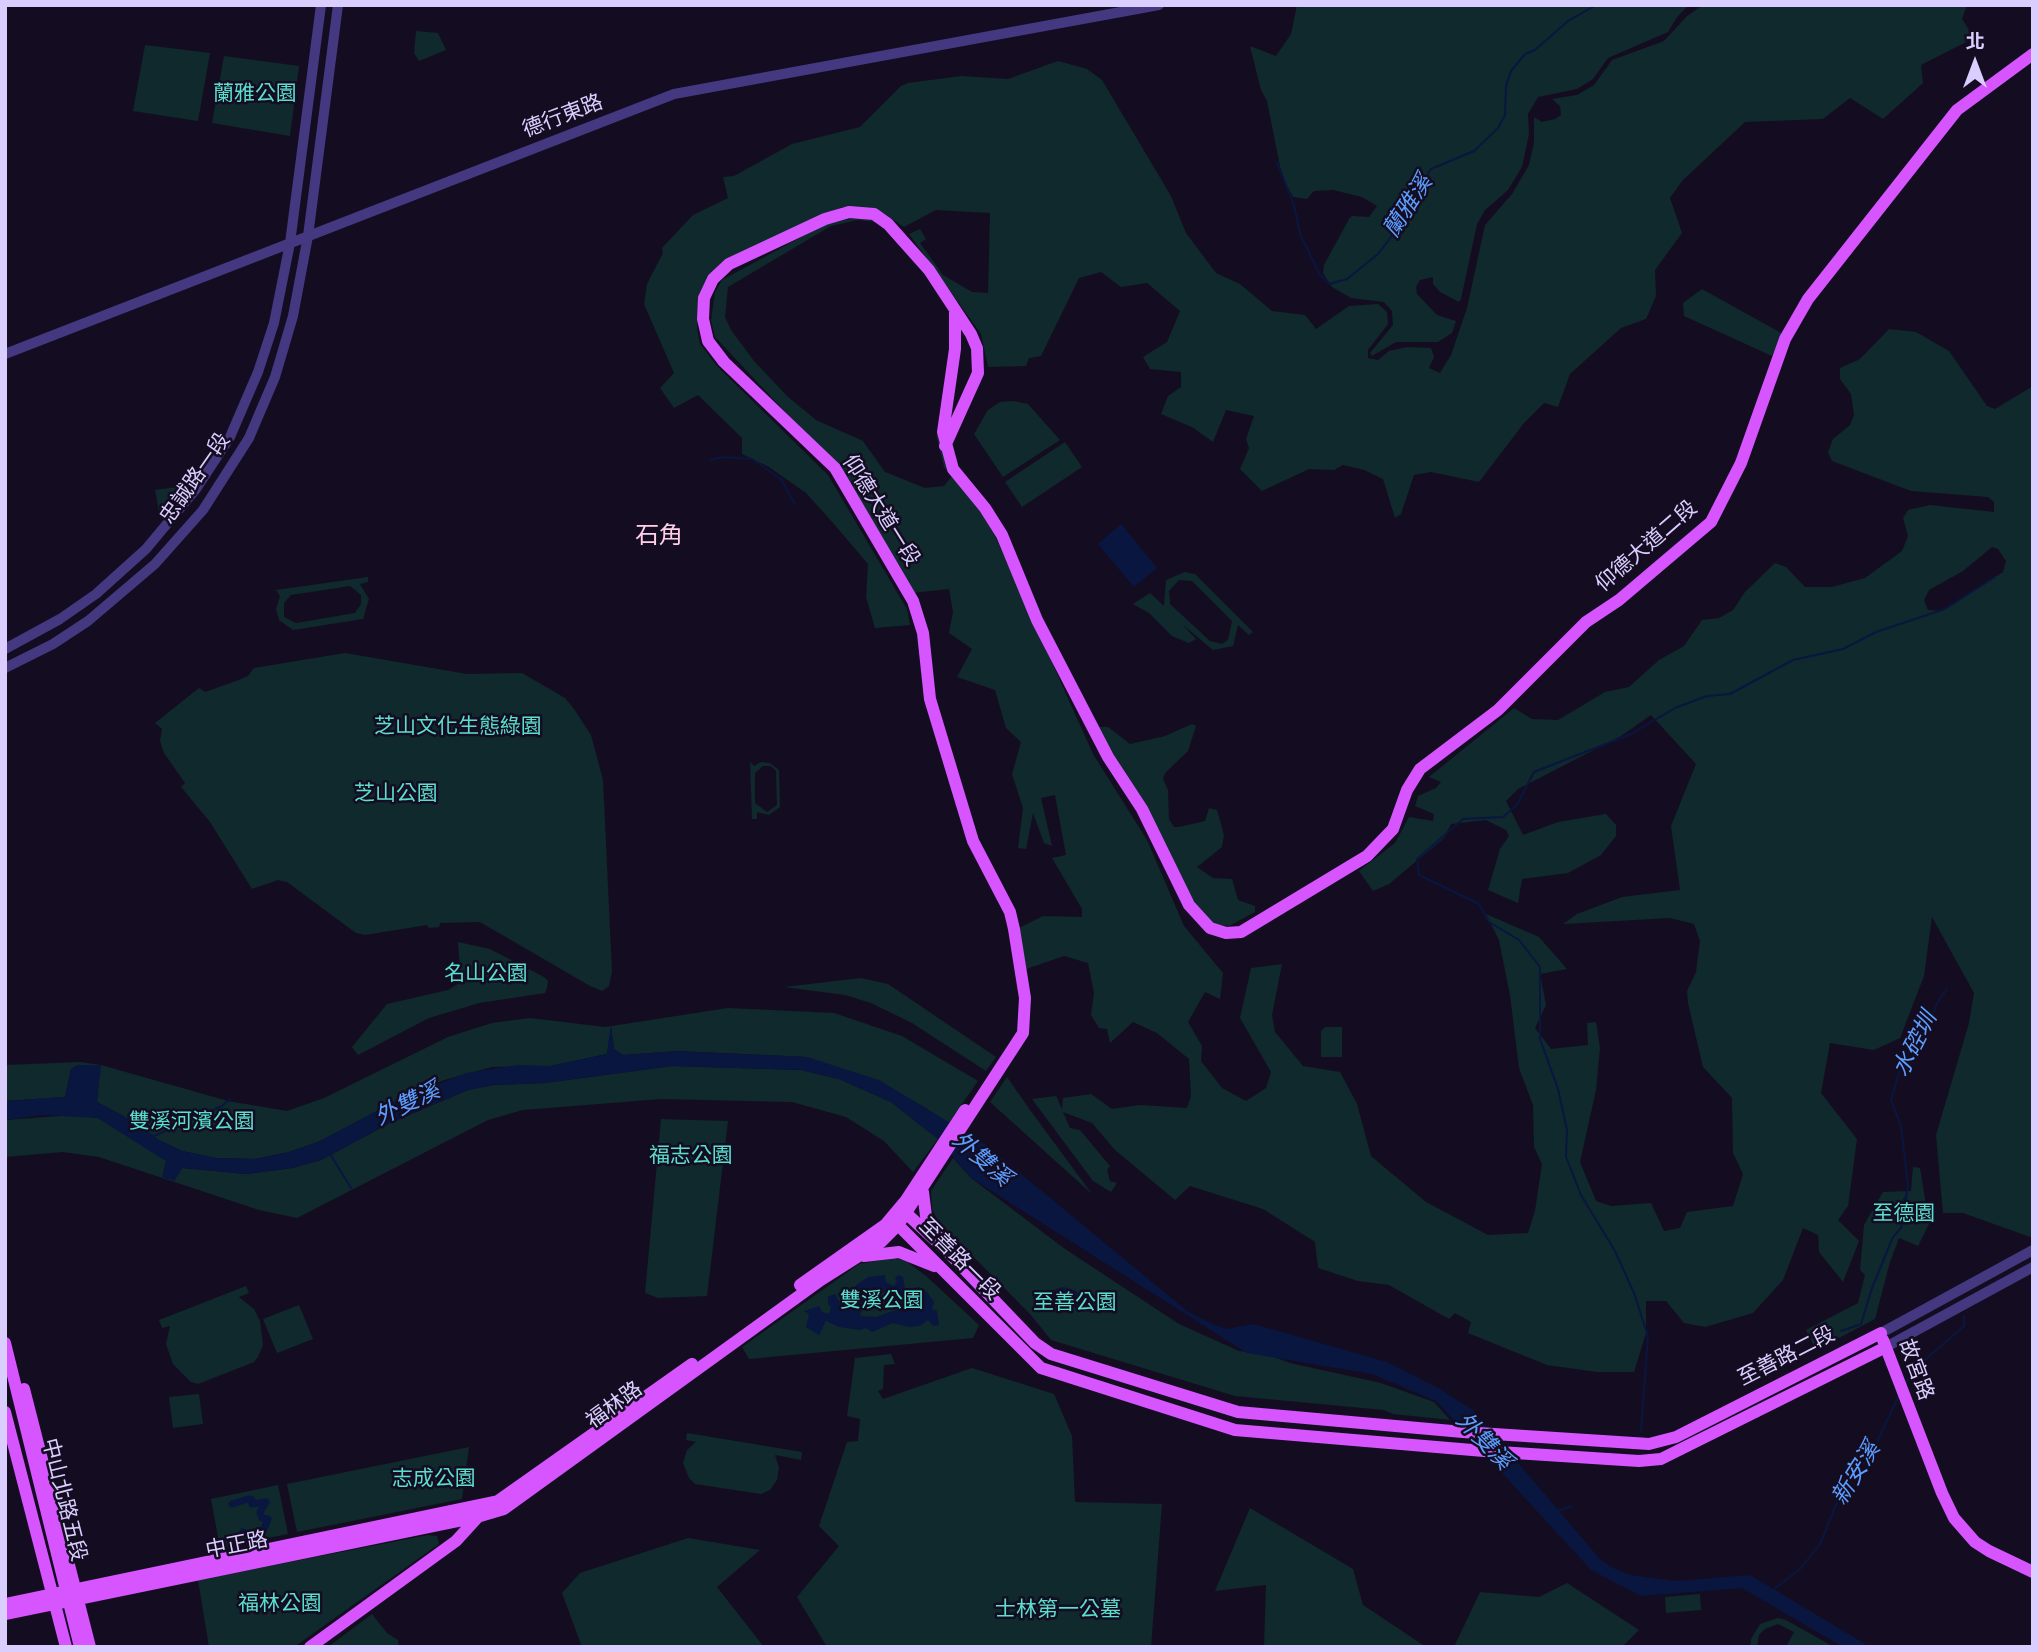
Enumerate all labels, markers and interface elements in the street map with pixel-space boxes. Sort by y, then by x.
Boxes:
north arrow [1940,28,2010,98]
text: 北 [1965,30,1985,53]
park label: 蘭雅公園 [213,82,297,108]
street label: 德行東路 [519,90,607,144]
water label: 蘭雅溪 [1379,171,1439,243]
street label: 忠誠路一段 [156,429,236,529]
street label: 仰德大道一段 [836,451,924,571]
street label: 仰德大道二段 [1591,496,1703,598]
district label: 石角 [635,523,683,551]
park label: 芝山文化生態綠園 [374,715,542,741]
park label: 芝山公園 [354,782,438,808]
park label: 名山公園 [444,962,528,988]
water label: 水硿圳 [1888,1008,1944,1082]
water label: 外雙溪 [371,1077,445,1133]
park label: 雙溪河濱公園 [129,1110,255,1136]
water label: 外雙溪 [946,1127,1016,1193]
park label: 福志公園 [649,1144,733,1170]
park label: 至德園 [1873,1202,1935,1228]
street label: 至善路一段 [913,1214,1005,1306]
park label: 雙溪公園 [840,1289,924,1315]
park label: 至善公園 [1033,1291,1117,1317]
street label: 至善路二段 [1735,1322,1839,1392]
street label: 故宮路 [1892,1336,1938,1404]
street label: 福林路 [582,1377,648,1435]
water label: 外雙溪 [1449,1408,1517,1476]
street label: 中山北路五段 [36,1436,90,1564]
water label: 新安溪 [1827,1437,1887,1511]
park label: 志成公園 [392,1467,476,1493]
street label: 中正路 [204,1528,270,1564]
park label: 福林公園 [238,1592,322,1618]
park label: 士林第一公墓 [995,1598,1121,1624]

